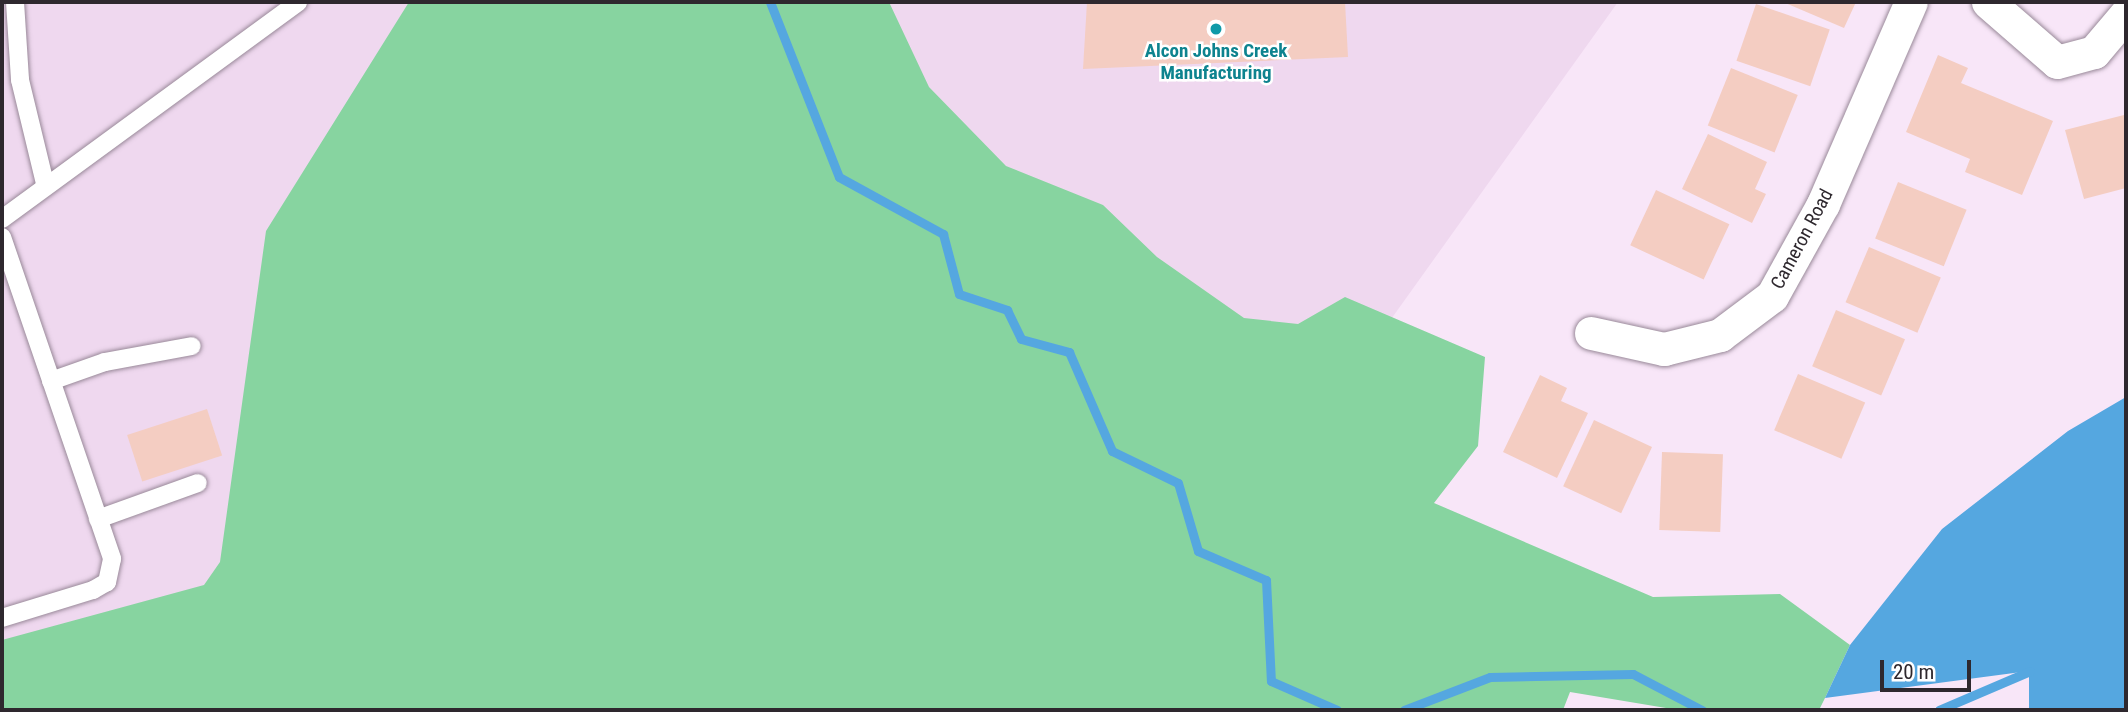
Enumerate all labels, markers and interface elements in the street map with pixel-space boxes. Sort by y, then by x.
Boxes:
marker: Alcon Johns Creek Manufacturing [1208,21,1224,37]
place label: Alcon Johns Creek Manufacturing [1145,40,1287,84]
street label: Cameron Road [1766,185,1838,293]
scale bar [1883,646,1974,690]
text: 20 m [1893,660,1934,684]

